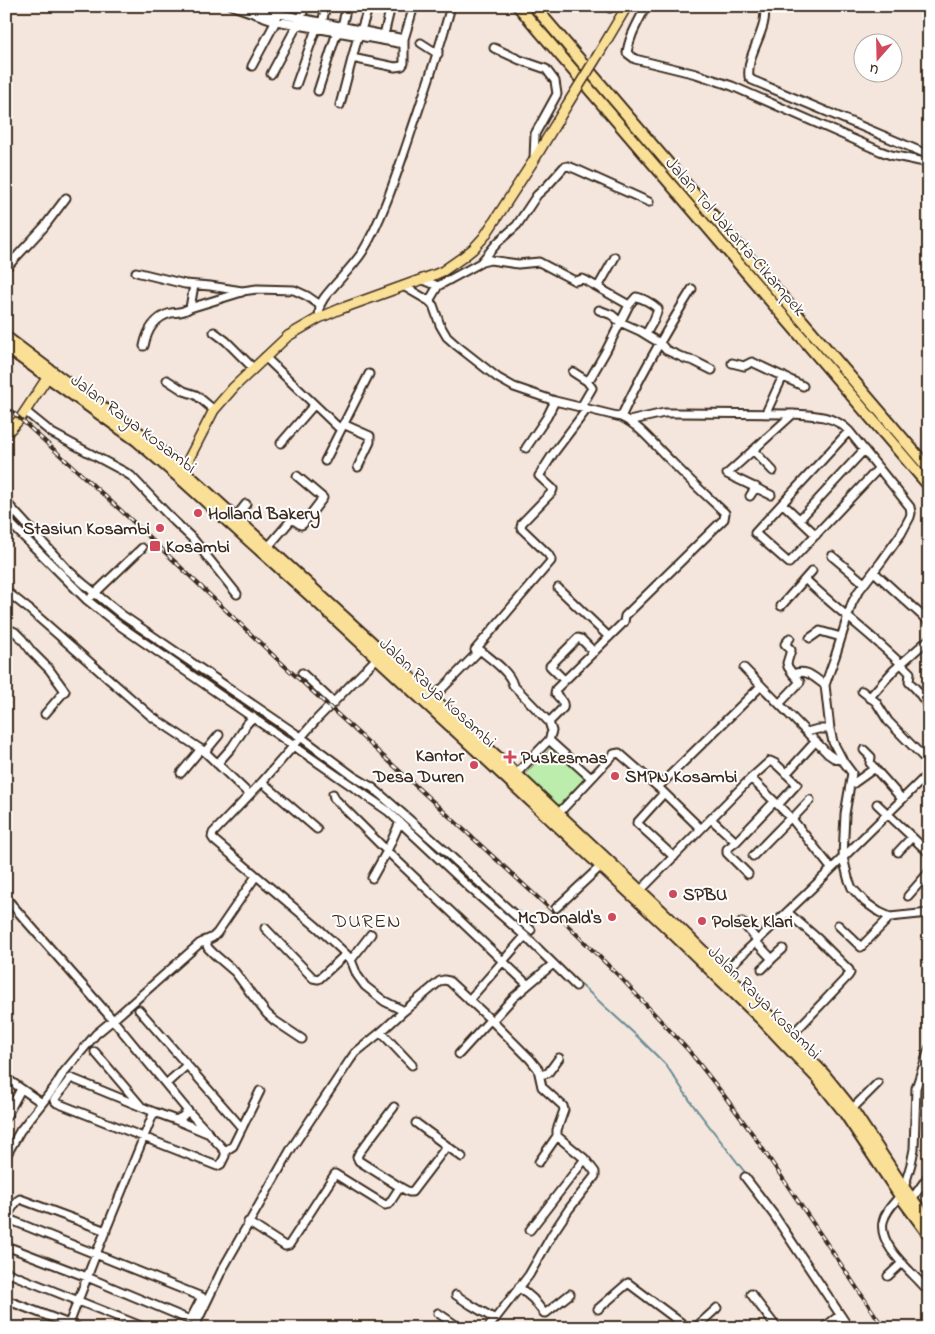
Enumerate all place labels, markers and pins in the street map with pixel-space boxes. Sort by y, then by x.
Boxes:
place label: Holland Bakery [208,502,320,529]
marker: Holland Bakery [192,507,204,519]
place label: Stasiun Kosambi [23,517,150,543]
marker: Stasiun Kosambi [154,522,166,534]
place label: Kosambi [166,535,230,561]
marker: Kosambi [148,539,162,553]
place label: Kantor Desa Duren [372,744,464,791]
place label: Puskesmas [521,746,608,772]
marker: Puskesmas [503,750,517,764]
marker: Kantor Desa Duren [468,759,480,771]
place label: SMPN Kosambi [625,765,737,791]
marker: SMPN Kosambi [609,770,621,782]
place label: SPBU [683,883,727,909]
marker: SPBU [667,888,679,900]
place label: McDonald's [518,906,602,932]
place label: Polsek Klari [712,910,793,936]
marker: McDonald's [606,911,618,923]
marker: Polsek Klari [696,915,708,927]

